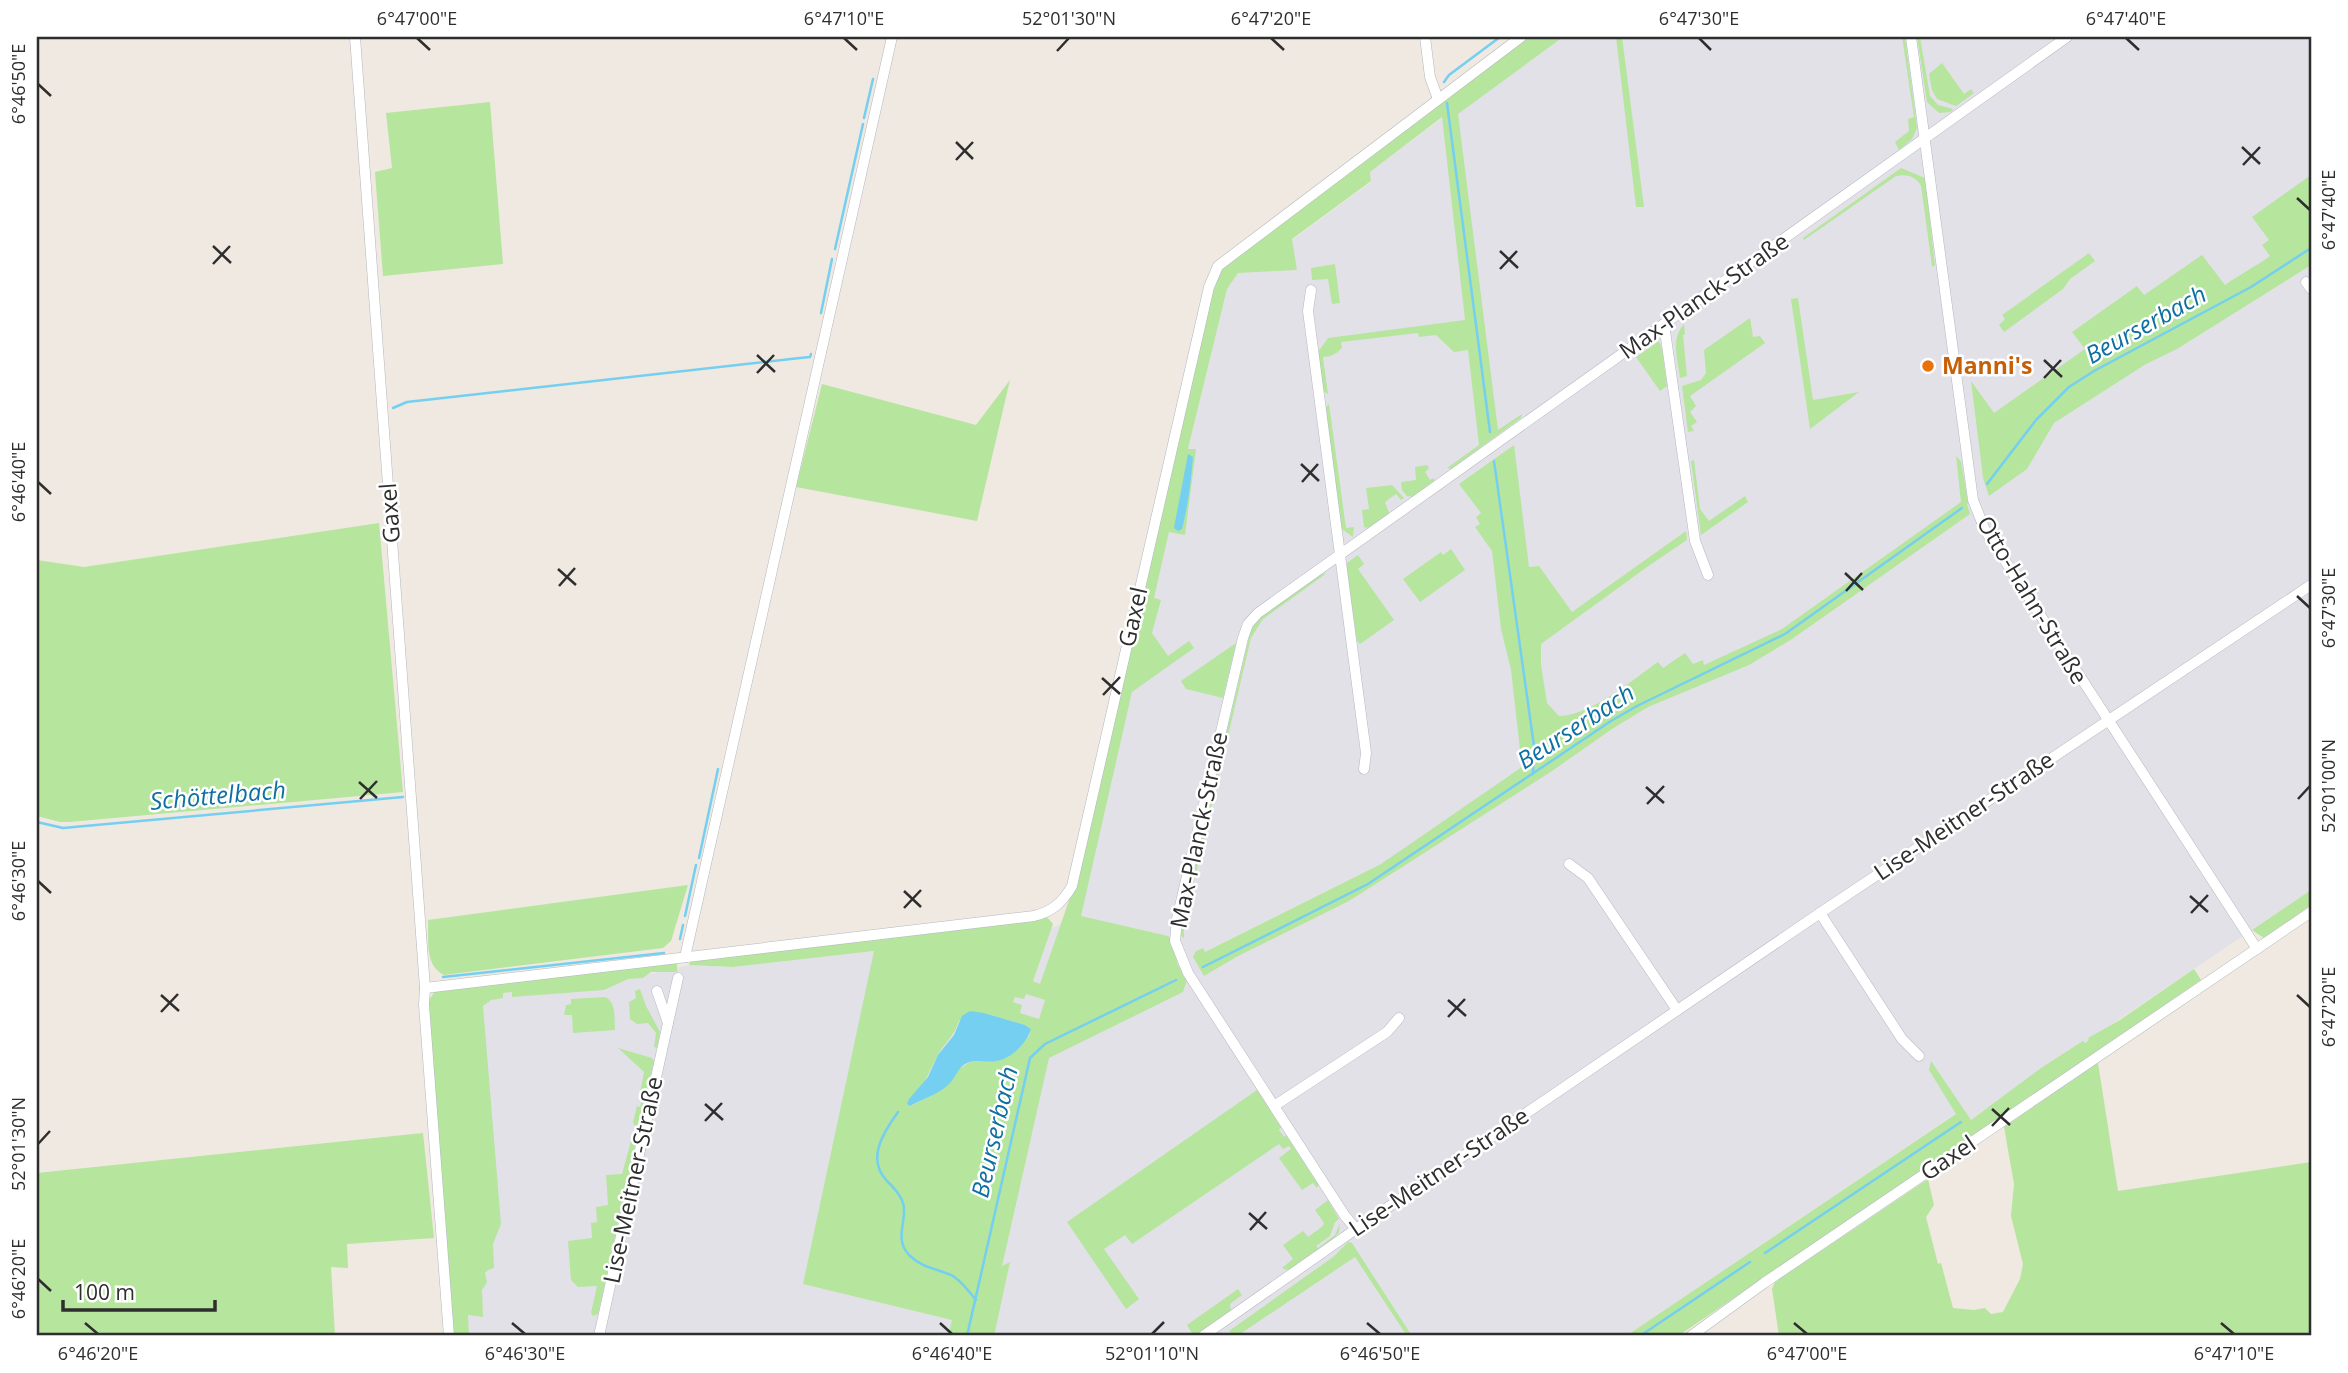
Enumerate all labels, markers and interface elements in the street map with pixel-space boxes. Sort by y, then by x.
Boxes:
text: 6°47'00"E [377,6,457,30]
text: 6°47'10"E [804,6,884,30]
text: 52°01'30"N [1022,6,1116,30]
text: 6°47'20"E [1231,6,1311,30]
text: 6°47'30"E [1659,6,1739,30]
text: 6°47'40"E [2086,6,2166,30]
text: 6°46'50"E [6,44,30,124]
text: 6°47'40"E [2316,170,2340,250]
street label: Max-Planck-Straße [1612,225,1795,366]
water label: Beurserbach [2079,277,2212,371]
place label: Manni's [1942,349,2032,381]
marker: Manni's [1920,358,1936,374]
text: 6°46'40"E [6,442,30,522]
street label: Gaxel [371,482,407,544]
street label: Otto-Hahn-Straße [1970,509,2096,690]
text: 6°47'30"E [2316,568,2340,648]
street label: Gaxel [1110,584,1154,650]
water label: Beurserbach [1510,676,1640,776]
street label: Max-Planck-Straße [1162,729,1234,931]
text: 52°01'00"N [2316,739,2340,833]
street label: Lise-Meitner-Straße [1867,743,2060,887]
water label: Schöttelbach [149,772,287,817]
text: 6°46'30"E [6,841,30,921]
text: 6°47'20"E [2316,967,2340,1047]
water label: Beurserbach [962,1063,1025,1200]
street label: Lise-Meitner-Straße [594,1073,670,1286]
text: 52°01'30"N [6,1097,30,1191]
street label: Lise-Meitner-Straße [1342,1099,1535,1243]
street label: Gaxel [1914,1127,1981,1187]
text: 6°46'20"E [6,1239,30,1319]
scale bar [63,1268,215,1312]
text: 100 m [74,1278,135,1306]
text: 6°46'20"E [58,1341,138,1365]
text: 6°46'30"E [485,1341,565,1365]
text: 6°46'40"E [912,1341,992,1365]
text: 52°01'10"N [1105,1341,1199,1365]
text: 6°46'50"E [1340,1341,1420,1365]
text: 6°47'00"E [1767,1341,1847,1365]
text: 6°47'10"E [2194,1341,2274,1365]

